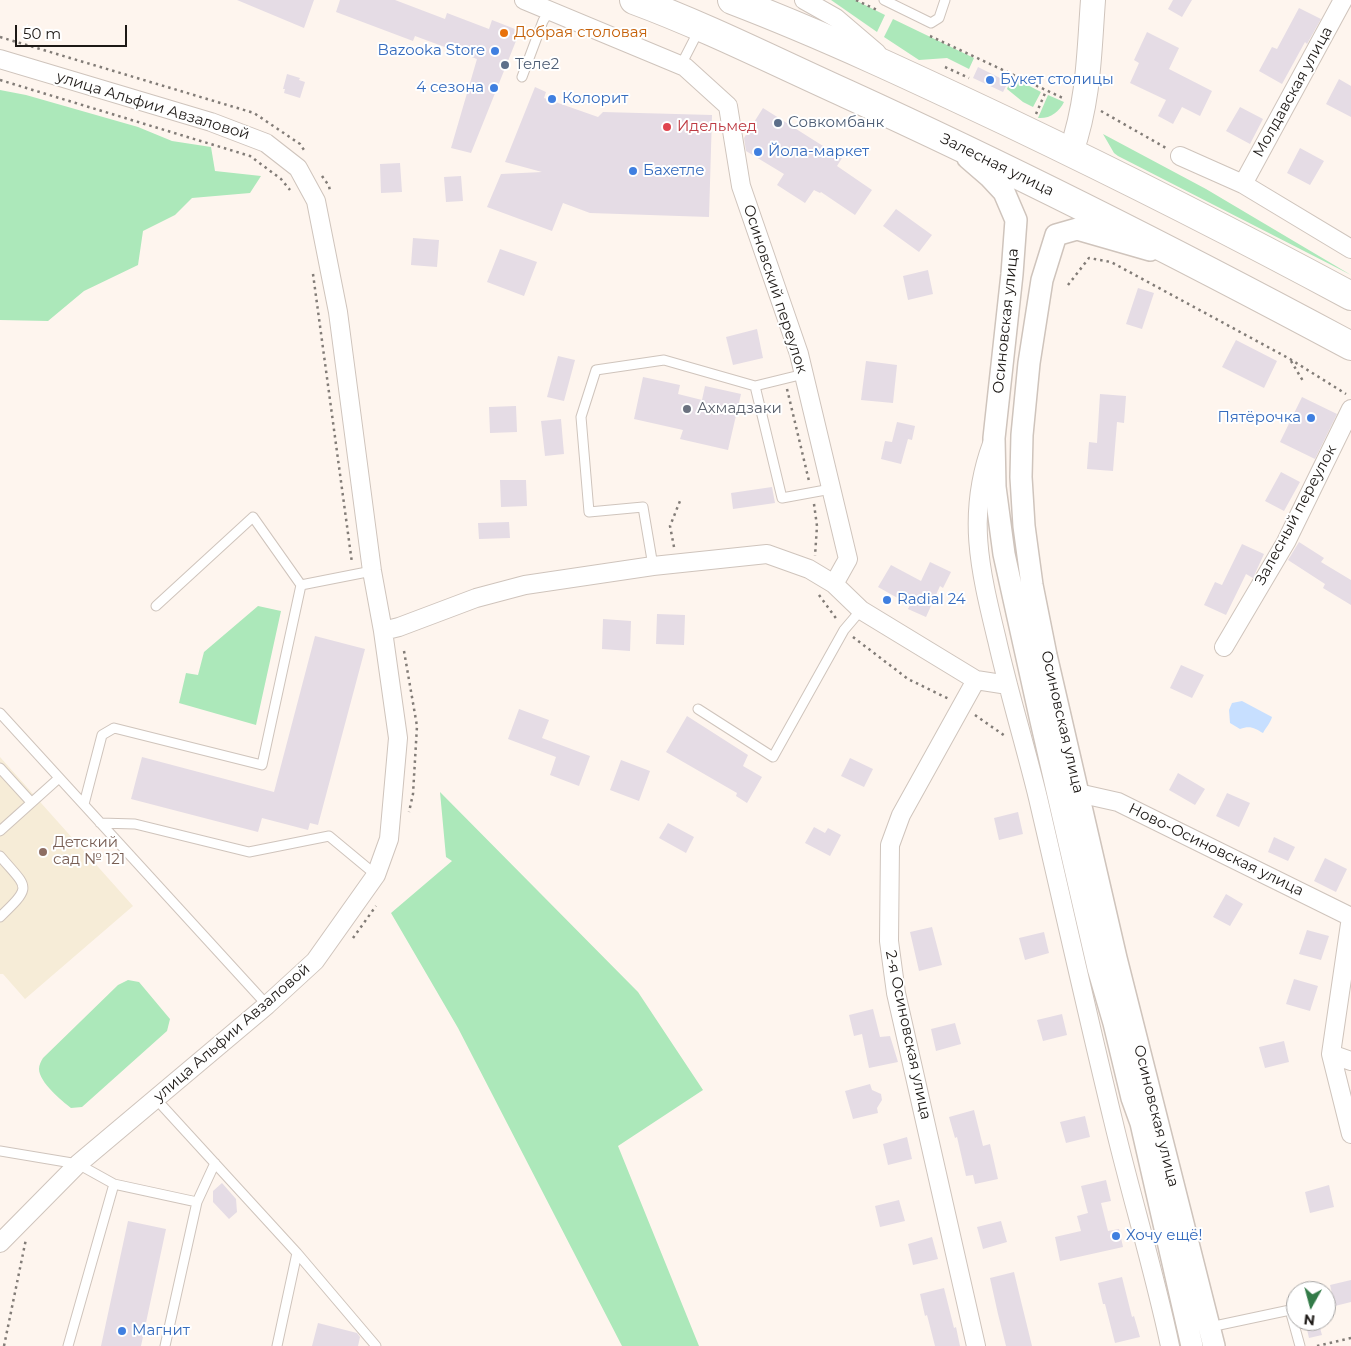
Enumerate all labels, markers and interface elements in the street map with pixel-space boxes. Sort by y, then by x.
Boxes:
scale bar [18,15,130,47]
text: 50 m [23,24,61,43]
place label: Добрая столовая [514,24,648,42]
street label: Молдавская улица [1250,24,1336,160]
marker: Добрая столовая [498,27,510,39]
place label: Bazooka Store [378,42,485,60]
marker: Bazooka Store [489,45,501,57]
place label: Теле2 [515,56,559,74]
marker: Теле2 [499,59,511,71]
street label: улица Альфии Авзаловой [54,68,252,144]
place label: Букет столицы [1000,71,1114,89]
marker: Букет столицы [984,74,996,86]
place label: 4 сезона [416,79,484,97]
marker: 4 сезона [488,82,500,94]
place label: Колорит [562,90,628,108]
marker: Колорит [546,93,558,105]
place label: Совкомбанк [788,114,884,132]
marker: Совкомбанк [772,117,784,129]
place label: Идельмед [677,118,757,136]
marker: Идельмед [661,121,673,133]
street label: Залесная улица [937,130,1057,200]
place label: Йола-маркет [768,143,869,161]
marker: Йола-маркет [752,146,764,158]
place label: Бахетле [643,162,705,180]
marker: Бахетле [627,165,639,177]
street label: Осиновский переулок [739,202,811,376]
street label: Осиновская улица [989,247,1023,395]
place label: Ахмадзаки [697,400,782,418]
marker: Ахмадзаки [681,403,693,415]
place label: Пятёрочка [1217,409,1301,427]
marker: Пятёрочка [1305,412,1317,424]
street label: Залесный переулок [1251,442,1341,588]
place label: Radial 24 [897,591,966,609]
marker: Radial 24 [881,594,893,606]
street label: Осиновская улица [1037,649,1087,795]
street label: Ново-Осиновская улица [1126,800,1306,900]
place label: Детский сад № 121 [53,834,125,869]
marker: Детский сад № 121 [37,846,49,858]
street label: 2-я Осиновская улица [881,949,935,1121]
street label: улица Альфии Авзаловой [150,960,314,1106]
street label: Осиновская улица [1130,1043,1182,1189]
place label: Хочу ещё! [1126,1227,1202,1245]
marker: Хочу ещё! [1110,1230,1122,1242]
north arrow [1286,1281,1336,1331]
text: N [1303,1310,1316,1330]
place label: Магнит [132,1322,190,1340]
marker: Магнит [116,1325,128,1337]

